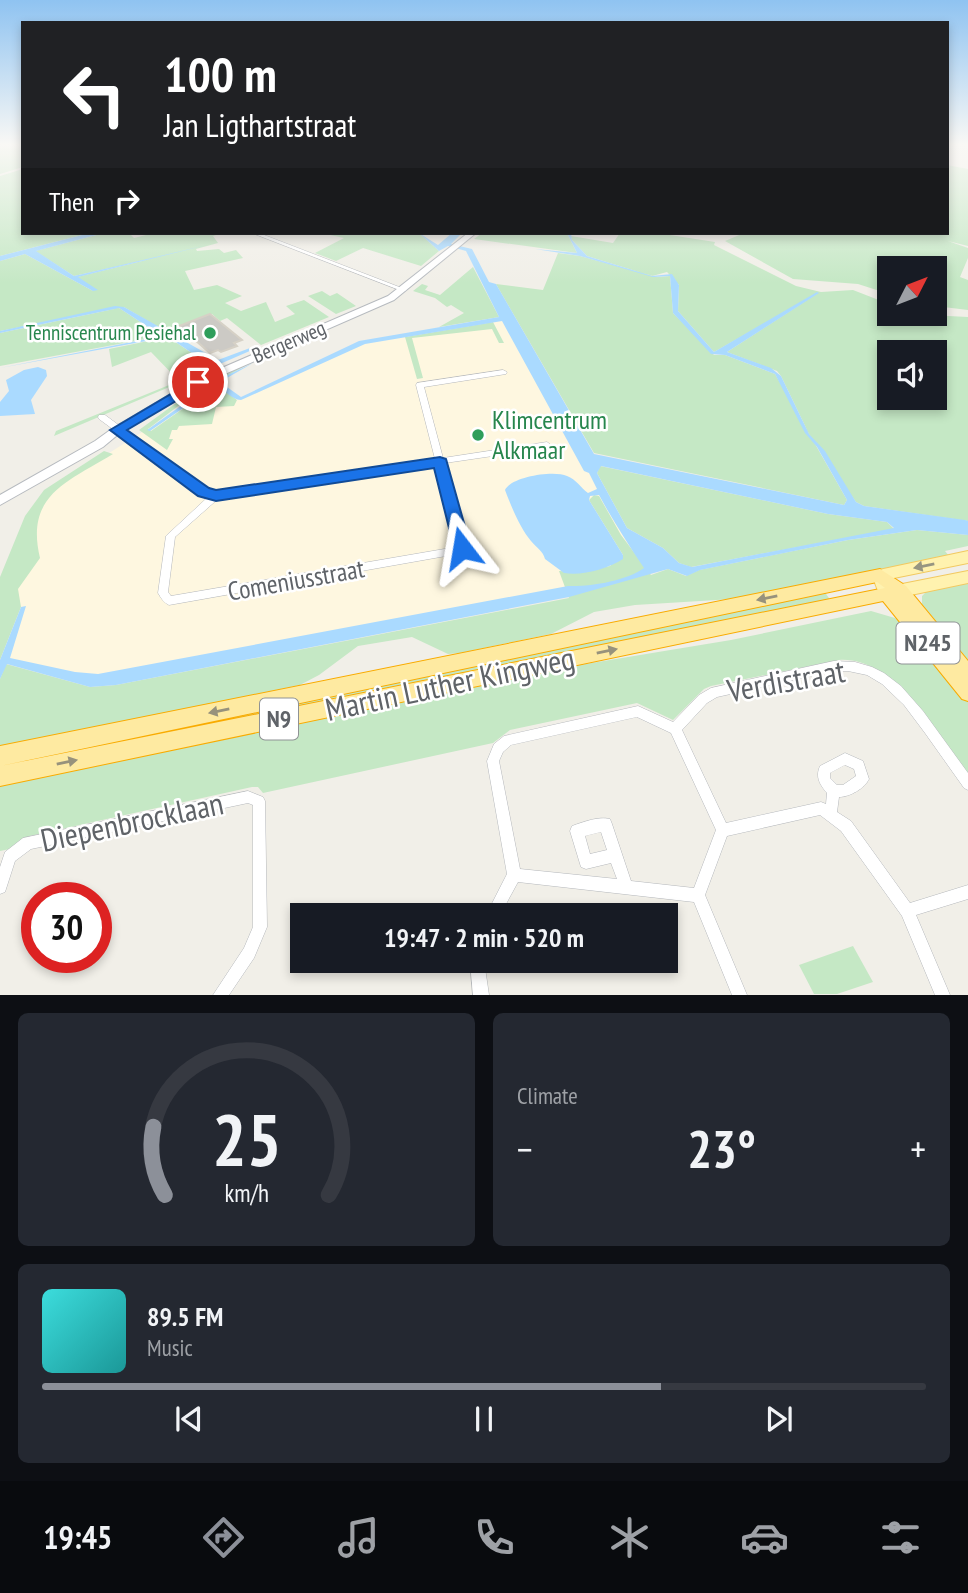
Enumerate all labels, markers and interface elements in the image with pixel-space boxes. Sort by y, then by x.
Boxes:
text: 100 m [164,42,277,106]
icon: left [49,49,140,140]
text: Jan Ligthartstraat [164,104,356,146]
icon: right [108,182,146,220]
text: Then [49,185,94,218]
north arrow [877,256,947,326]
map controls [877,256,947,410]
street label: Bergerweg [248,314,330,369]
place label: Tenniscentrum Pesiehal [26,319,196,346]
marker: Tenniscentrum Pesiehal [202,325,218,341]
button: sound [877,340,947,410]
pin [168,352,228,412]
icon: arrive [179,363,217,401]
place label: Klimcentrum Alkmaar [492,403,607,466]
marker: Klimcentrum Alkmaar [470,427,486,443]
position arrow [425,511,499,585]
street label: Comeniusstraat [225,551,367,608]
one-way arrow [913,561,935,572]
one-way arrow [756,592,778,603]
road number: N245 [897,622,960,664]
street label: Martin Luther Kingweg [321,636,578,730]
one-way arrow [596,645,618,656]
street label: Verdistraat [723,649,848,711]
road number: N9 [260,698,298,740]
one-way arrow [208,706,230,717]
one-way arrow [56,756,78,767]
street label: Diepenbrocklaan [37,781,227,861]
speed limit sign: 30 [21,882,112,973]
text: 19:47 · 2 min · 520 m [384,921,584,954]
text: Climate [517,1081,578,1110]
text: 25 [212,1092,281,1186]
text: 23° [687,1115,756,1182]
text: − [517,1124,533,1173]
text: + [910,1124,926,1173]
text: km/h [224,1177,269,1209]
text: 89.5 FM [147,1300,223,1333]
text: Music [147,1333,193,1362]
icon: previous [170,1400,208,1438]
icon: pause [465,1400,503,1438]
icon: next [760,1400,798,1438]
icon: directions [199,1513,248,1562]
icon: music [334,1513,383,1562]
icon: phone [470,1513,519,1562]
icon: climate [605,1513,654,1562]
icon: car [740,1513,789,1562]
icon: filters [876,1513,925,1562]
text: 19:45 [43,1516,112,1558]

